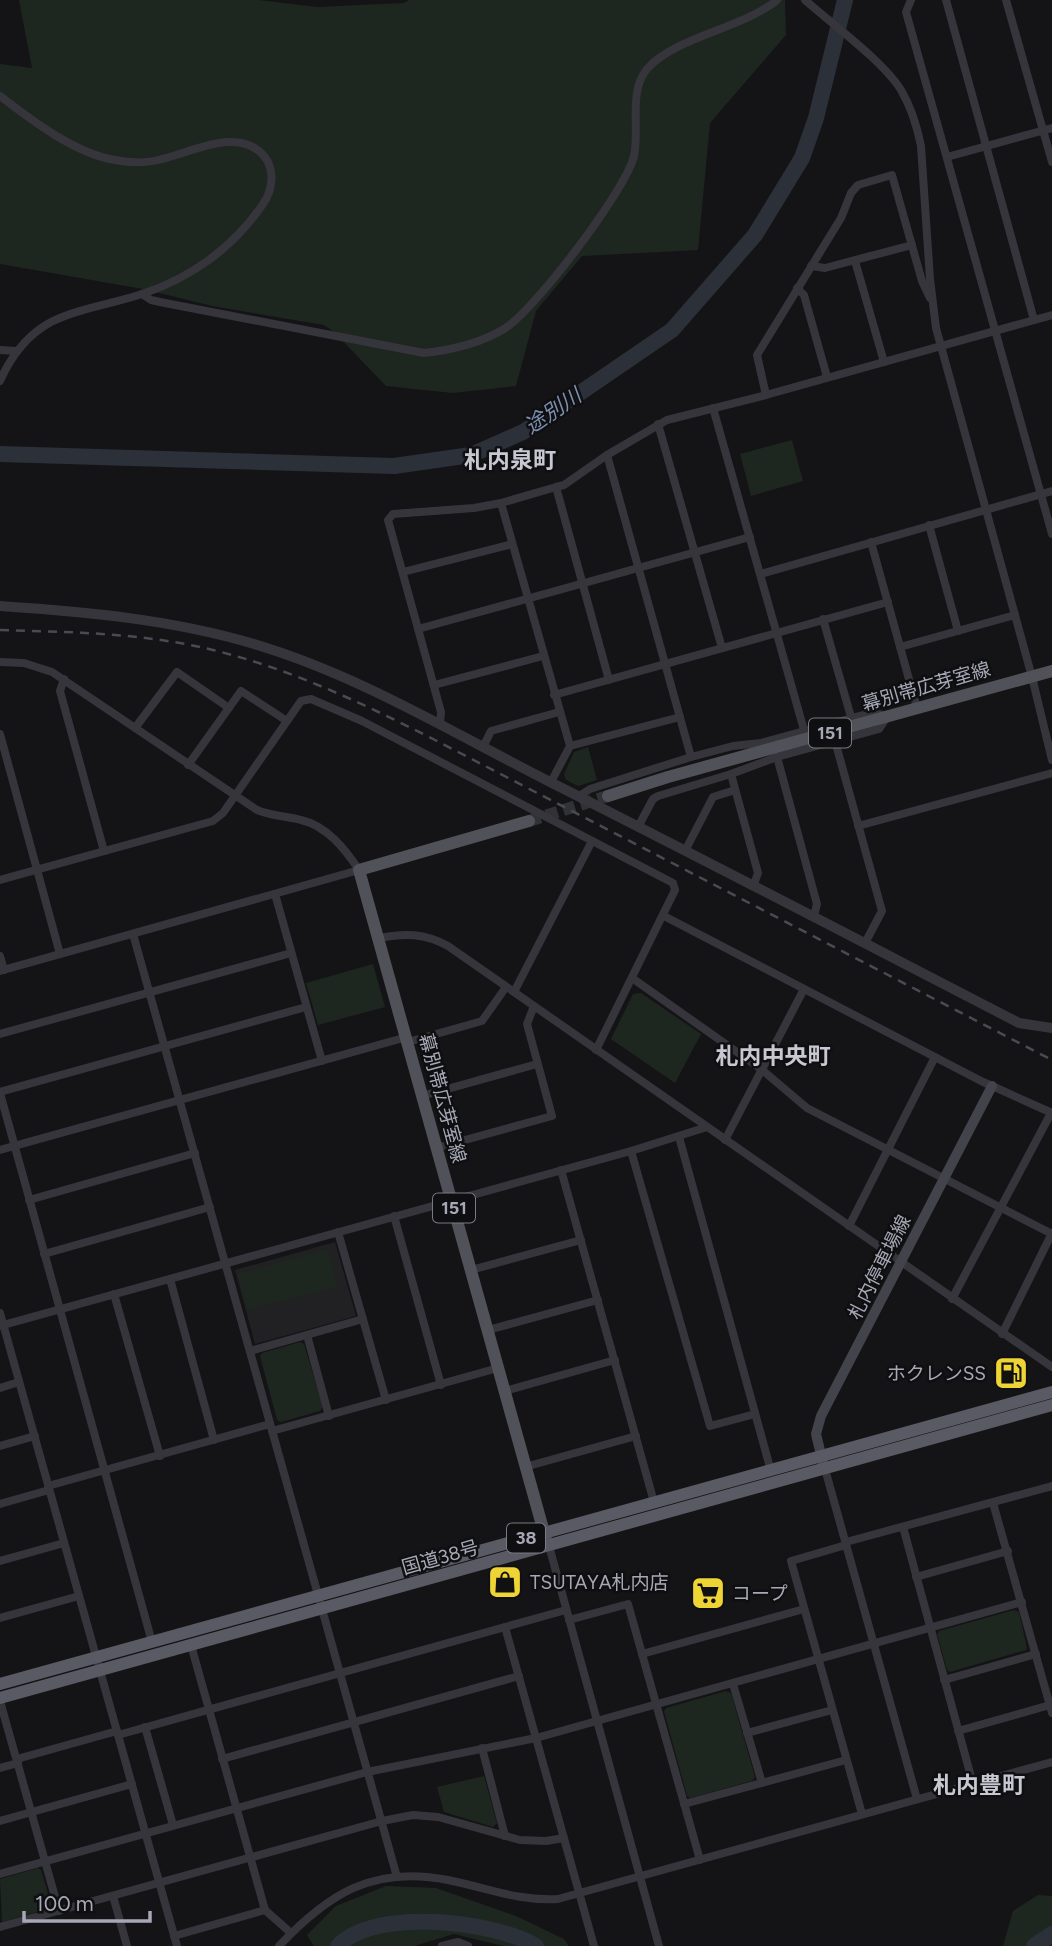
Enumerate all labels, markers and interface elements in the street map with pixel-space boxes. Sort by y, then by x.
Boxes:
water label: 途別川 [520,381,587,439]
district label: 札内泉町 [464,446,556,474]
street label: 幕別帯広芽室線 [859,657,993,716]
road number: 151 [809,718,851,748]
street label: 幕別帯広芽室線 [414,1031,471,1165]
district label: 札内中央町 [716,1042,831,1070]
road number: 151 [433,1194,475,1223]
street label: 札内停車場線 [843,1211,916,1323]
fuel station icon: ホクレンSS [992,1354,1030,1392]
place label: ホクレンSS [887,1362,986,1385]
road number: 38 [507,1524,545,1553]
street label: 国道38号 [399,1536,481,1579]
shop icon: TSUTAYA札内店 [486,1563,524,1601]
place label: TSUTAYA札内店 [530,1571,669,1594]
supermarket icon: コープ [689,1574,727,1612]
place label: コープ [732,1582,788,1605]
district label: 札内豊町 [933,1771,1025,1799]
scale bar [24,1880,150,1924]
text: 100 m [35,1891,94,1916]

